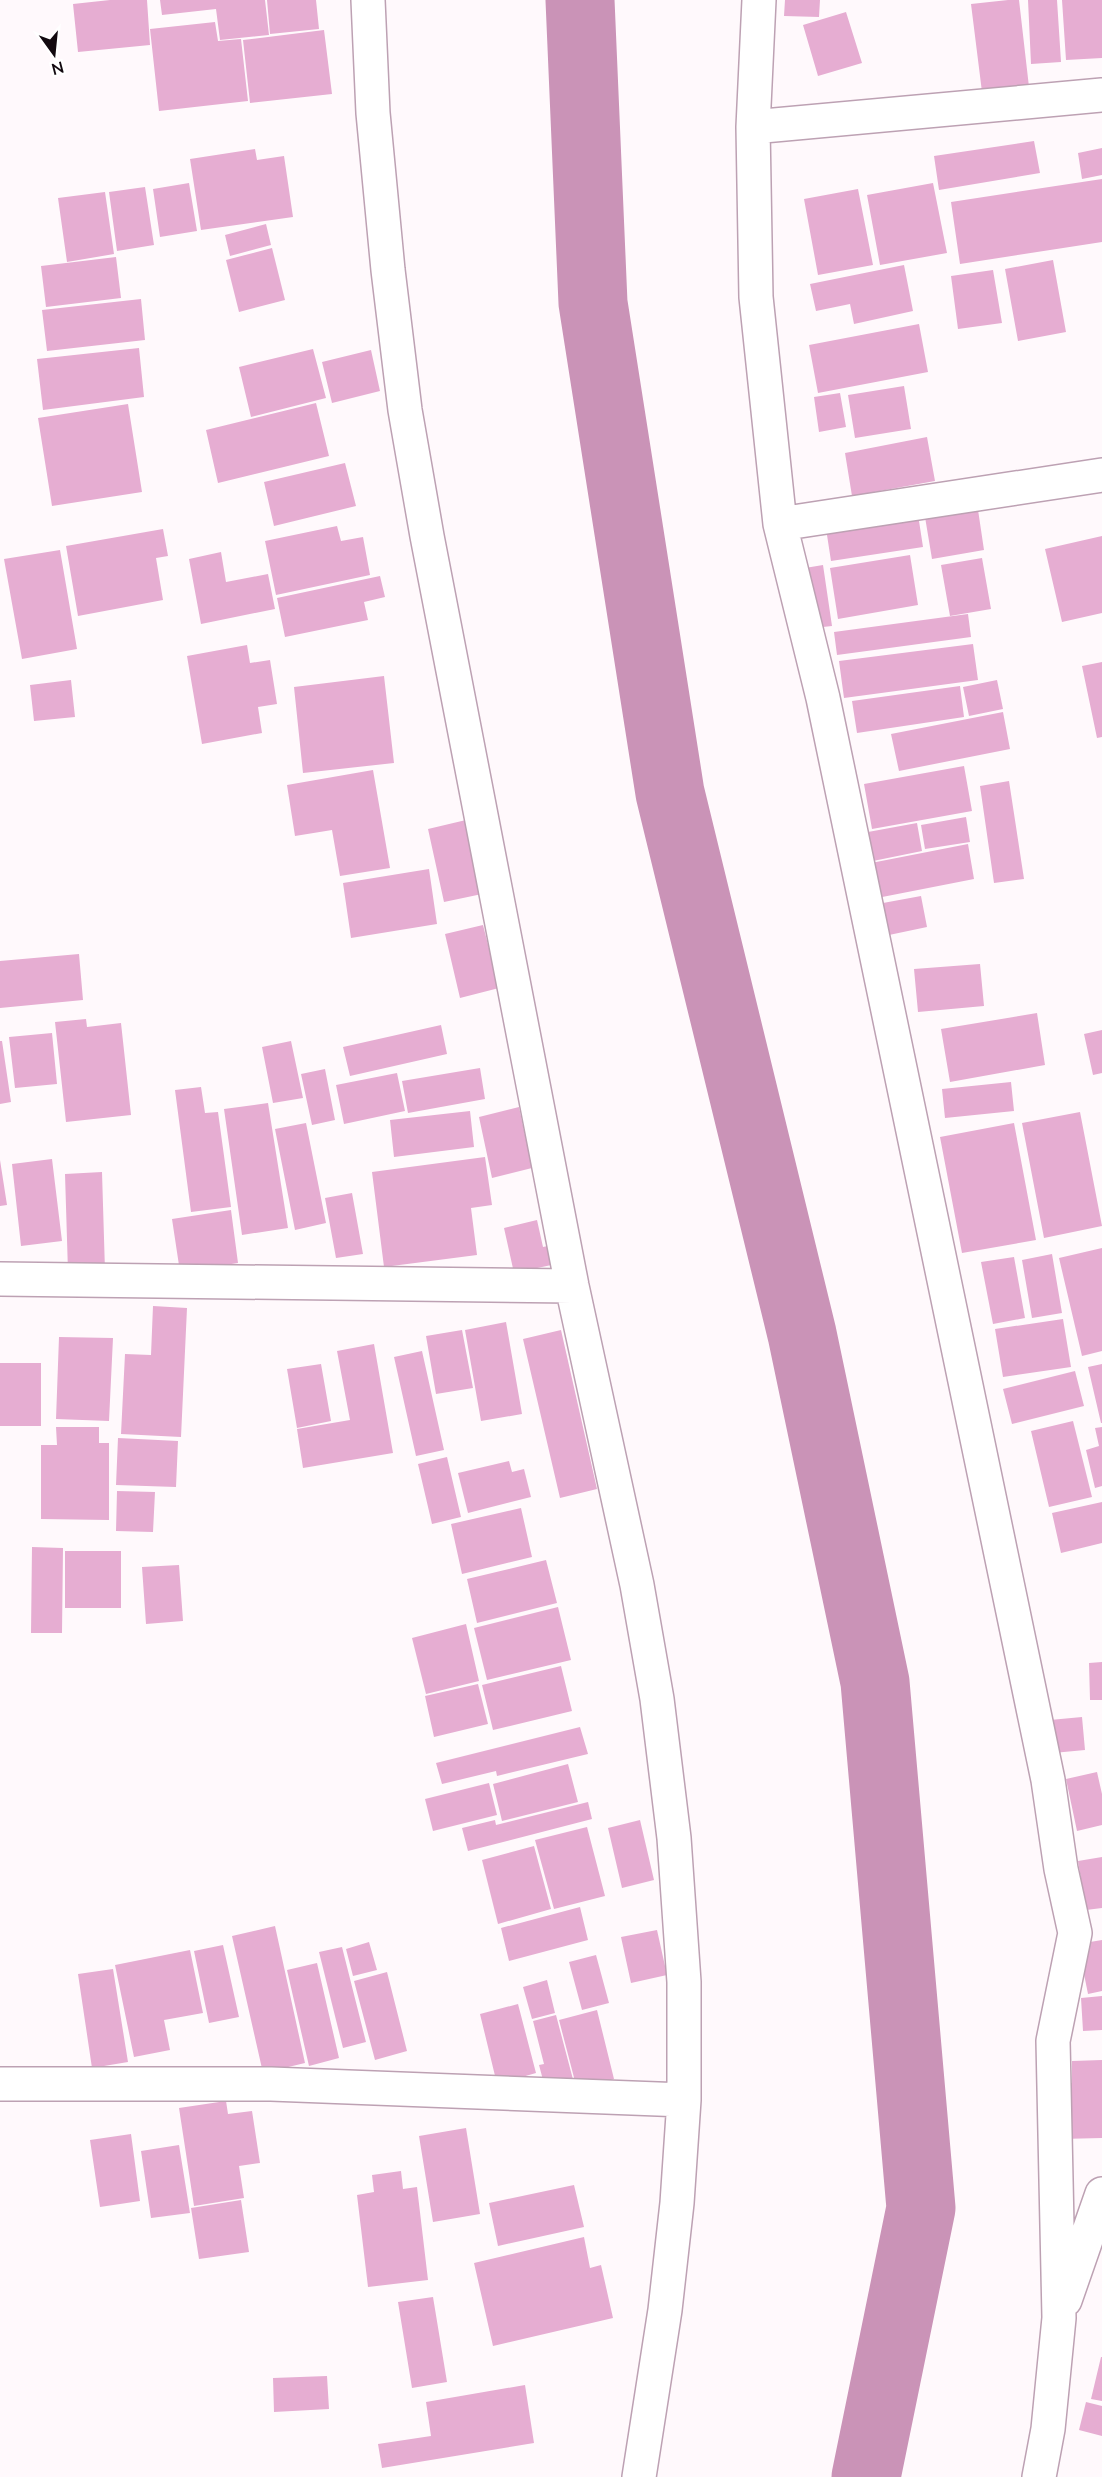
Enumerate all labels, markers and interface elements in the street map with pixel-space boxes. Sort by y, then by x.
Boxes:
north arrow [24,24,84,84]
text: N [49,55,66,80]

